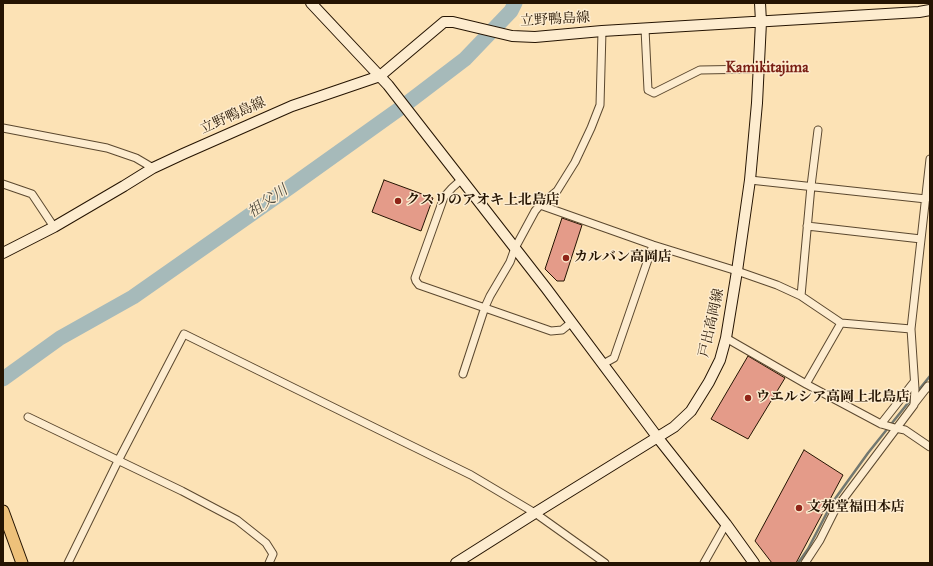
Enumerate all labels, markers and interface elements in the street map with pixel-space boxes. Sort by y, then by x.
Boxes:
street label: 立野鴨島線 [520,10,590,30]
district label: Kamikitajima [725,59,809,77]
street label: 立野鴨島線 [198,94,268,138]
water label: 祖父川 [244,182,292,222]
place label: クスリのアオキ上北島店 [406,193,560,209]
marker: クスリのアオキ上北島店 [393,196,403,206]
place label: カルバン高岡店 [574,250,672,266]
marker: カルバン高岡店 [561,253,571,263]
street label: 戸出高岡線 [696,287,728,359]
place label: ウエルシア高岡上北島店 [756,390,910,406]
marker: ウエルシア高岡上北島店 [743,393,753,403]
place label: 文苑堂福田本店 [807,500,905,516]
marker: 文苑堂福田本店 [794,503,804,513]

